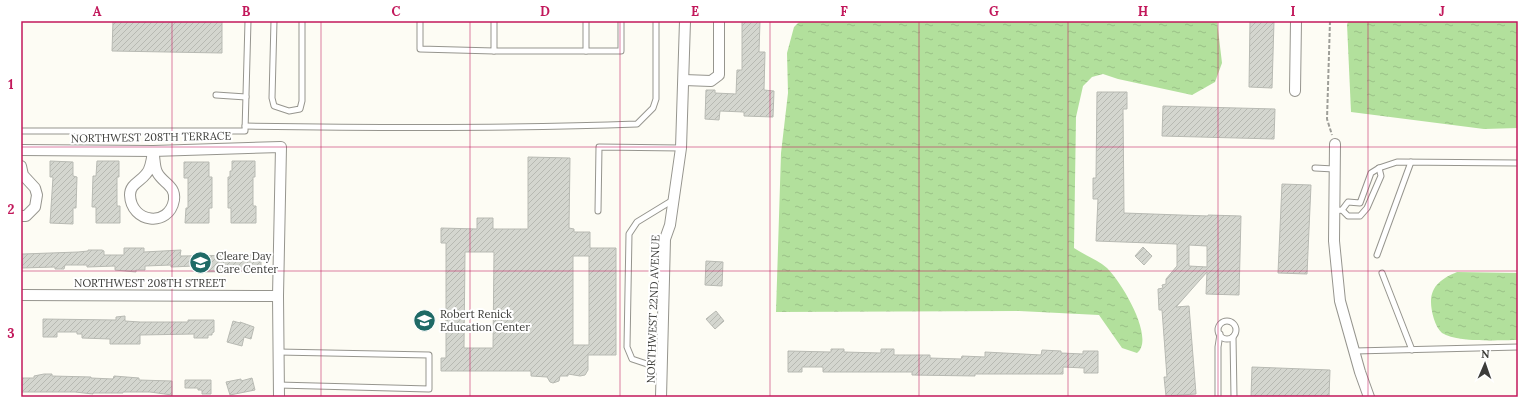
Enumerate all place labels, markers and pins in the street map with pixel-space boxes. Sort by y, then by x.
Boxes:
school or university icon: Cleare Day Care Center [187,249,213,275]
place label: Cleare Day Care Center [216,249,278,276]
school or university icon: Robert Renick Education Center [412,307,438,333]
place label: Robert Renick Education Center [440,307,530,334]

